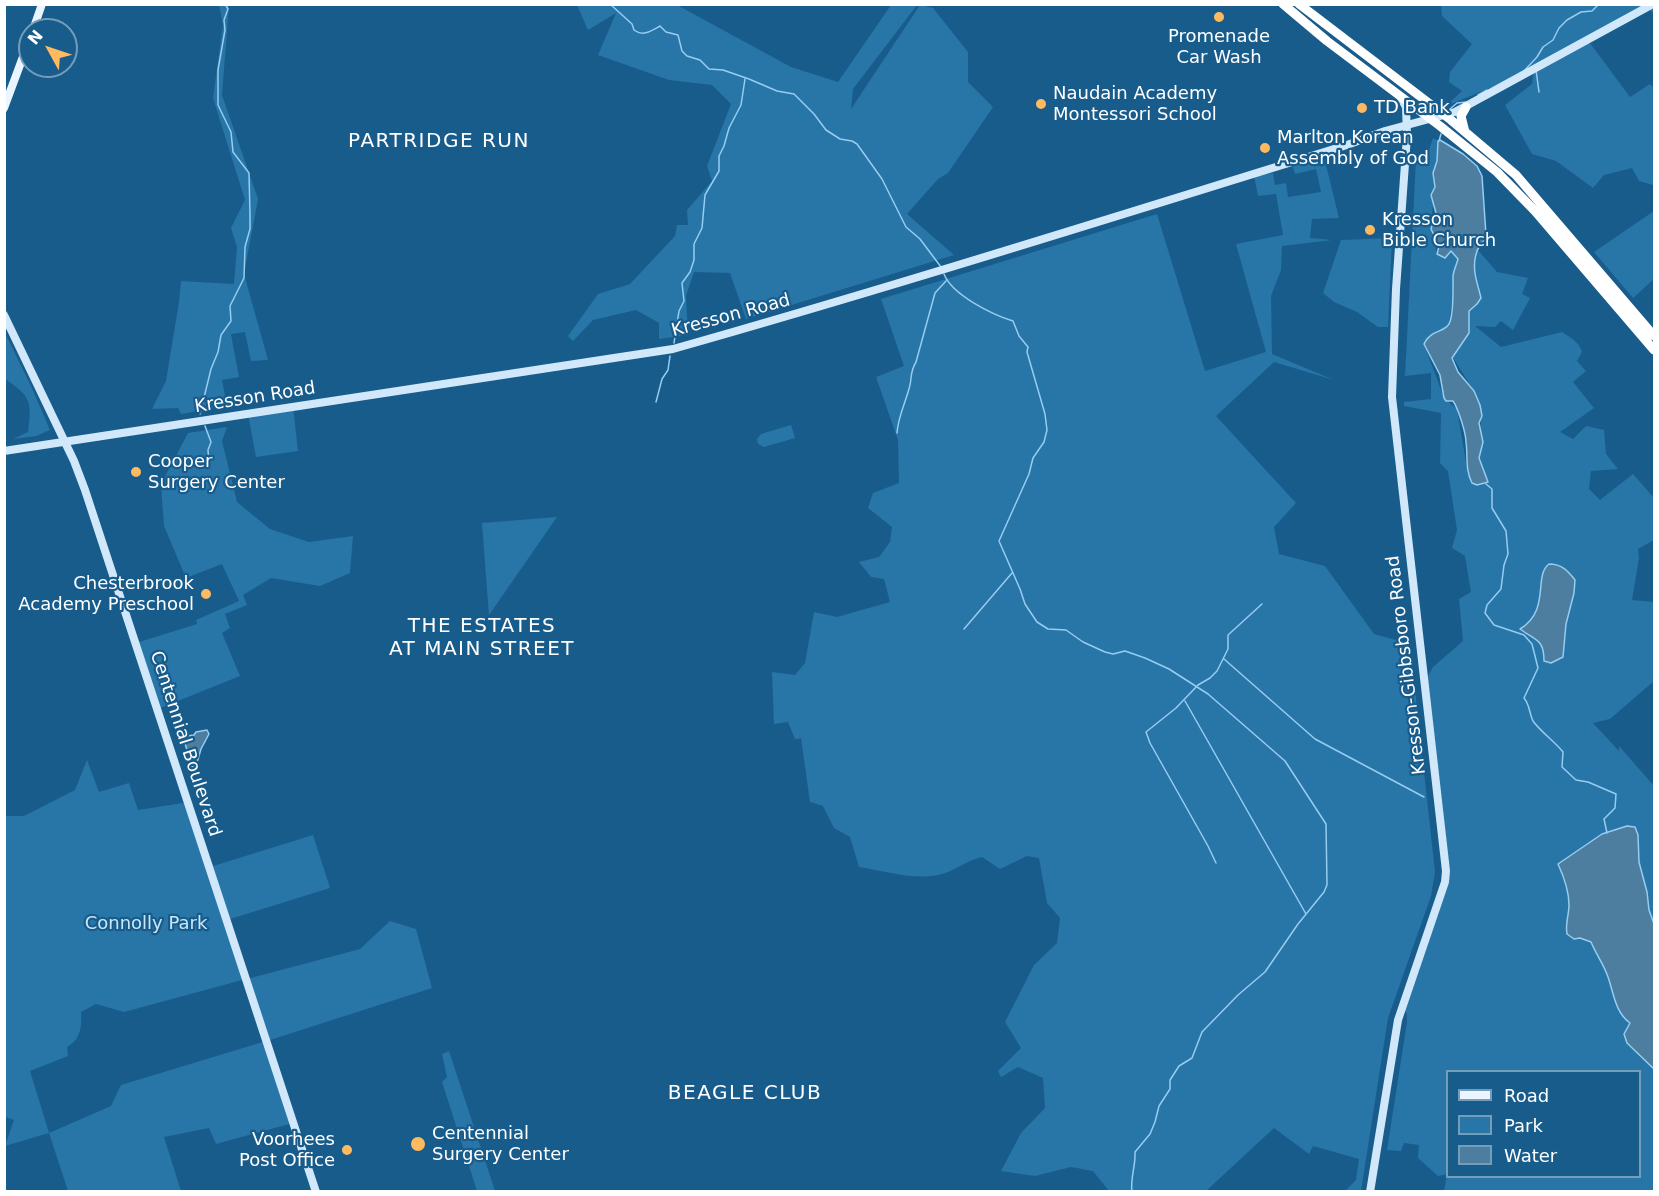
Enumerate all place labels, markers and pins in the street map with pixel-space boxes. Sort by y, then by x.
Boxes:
marker: Promenade Car Wash [1212,10,1226,24]
place label: Promenade Car Wash [1168,26,1270,68]
place label: Naudain Academy Montessori School [1053,83,1217,125]
marker: Naudain Academy Montessori School [1034,97,1048,111]
place label: TD Bank [1374,97,1450,119]
marker: TD Bank [1355,101,1369,115]
place label: Marlton Korean Assembly of God [1277,127,1429,170]
marker: Marlton Korean Assembly of God [1258,141,1272,155]
place label: Kresson Bible Church [1382,209,1496,252]
marker: Kresson Bible Church [1363,223,1377,237]
place label: Cooper Surgery Center [148,451,285,494]
marker: Cooper Surgery Center [129,465,143,479]
place label: Chesterbrook Academy Preschool [18,573,194,616]
marker: Chesterbrook Academy Preschool [199,587,213,601]
place label: Centennial Surgery Center [432,1123,569,1166]
place label: Voorhees Post Office [239,1129,335,1172]
marker: Centennial Surgery Center [409,1135,427,1153]
marker: Voorhees Post Office [340,1143,354,1157]

